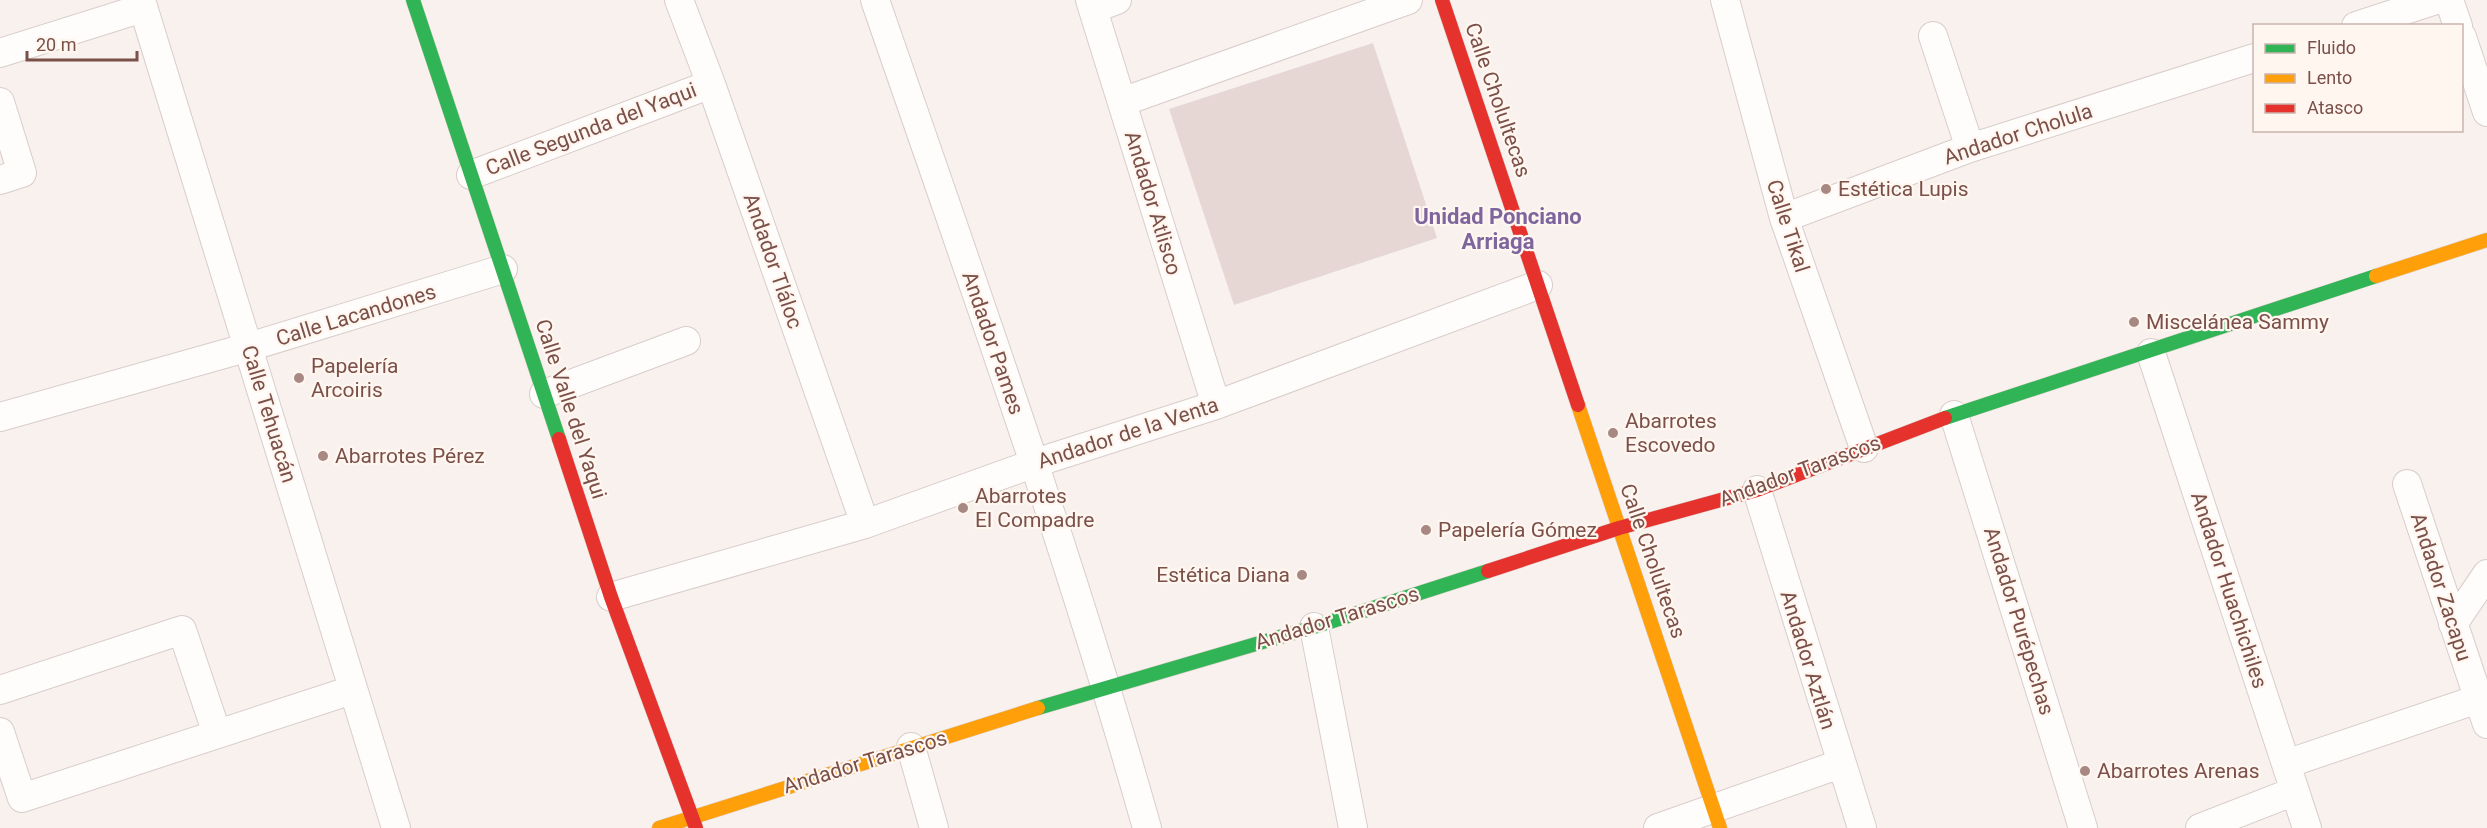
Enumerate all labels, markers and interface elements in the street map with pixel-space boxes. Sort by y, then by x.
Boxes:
street label: Calle Cholultecas [1460,20,1536,180]
scale bar [27,24,136,62]
legend [2253,24,2463,132]
text: 20 m [36,34,76,55]
text: Fluido [2307,37,2356,58]
text: Lento [2307,67,2352,88]
street label: Calle Segunda del Yaqui [482,78,700,180]
text: Atasco [2307,97,2363,118]
street label: Andador Cholula [1941,99,2095,169]
street label: Andador Atlisco [1120,128,1186,278]
street label: Calle Tikal [1762,177,1814,275]
place label: Estética Lupis [1838,177,1969,201]
marker: Estética Lupis [1819,182,1833,196]
street label: Andador Tláloc [739,190,807,332]
district label: Unidad Ponciano Arriaga [1414,204,1582,254]
street label: Andador Pames [957,268,1029,418]
street label: Calle Lacandones [273,279,439,351]
place label: Miscelánea Sammy [2146,310,2329,334]
marker: Miscelánea Sammy [2127,315,2141,329]
street label: Calle Valle del Yaqui [531,316,611,502]
street label: Calle Tehuacán [237,342,301,486]
place label: Papelería Arcoiris [311,354,398,402]
marker: Papelería Arcoiris [292,371,306,385]
street label: Andador de la Venta [1035,392,1221,474]
place label: Abarrotes Escovedo [1625,409,1717,457]
marker: Abarrotes Escovedo [1606,426,1620,440]
street label: Andador Tarascos [1716,431,1884,511]
place label: Abarrotes Pérez [335,444,485,468]
marker: Abarrotes Pérez [316,449,330,463]
street label: Calle Cholultecas [1615,481,1691,641]
place label: Abarrotes El Compadre [975,484,1094,532]
street label: Andador Huachichiles [2186,489,2272,691]
marker: Abarrotes El Compadre [956,501,970,515]
street label: Andador Zacapu [2406,510,2476,664]
place label: Papelería Gómez [1438,518,1597,542]
marker: Papelería Gómez [1419,523,1433,537]
street label: Andador Purépechas [1979,524,2059,718]
place label: Estética Diana [1156,563,1290,587]
marker: Estética Diana [1295,568,1309,582]
street label: Andador Tarascos [1252,582,1422,654]
street label: Andador Aztlán [1775,588,1841,732]
street label: Andador Tarascos [780,726,950,798]
place label: Abarrotes Arenas [2097,759,2260,783]
marker: Abarrotes Arenas [2078,764,2092,778]

